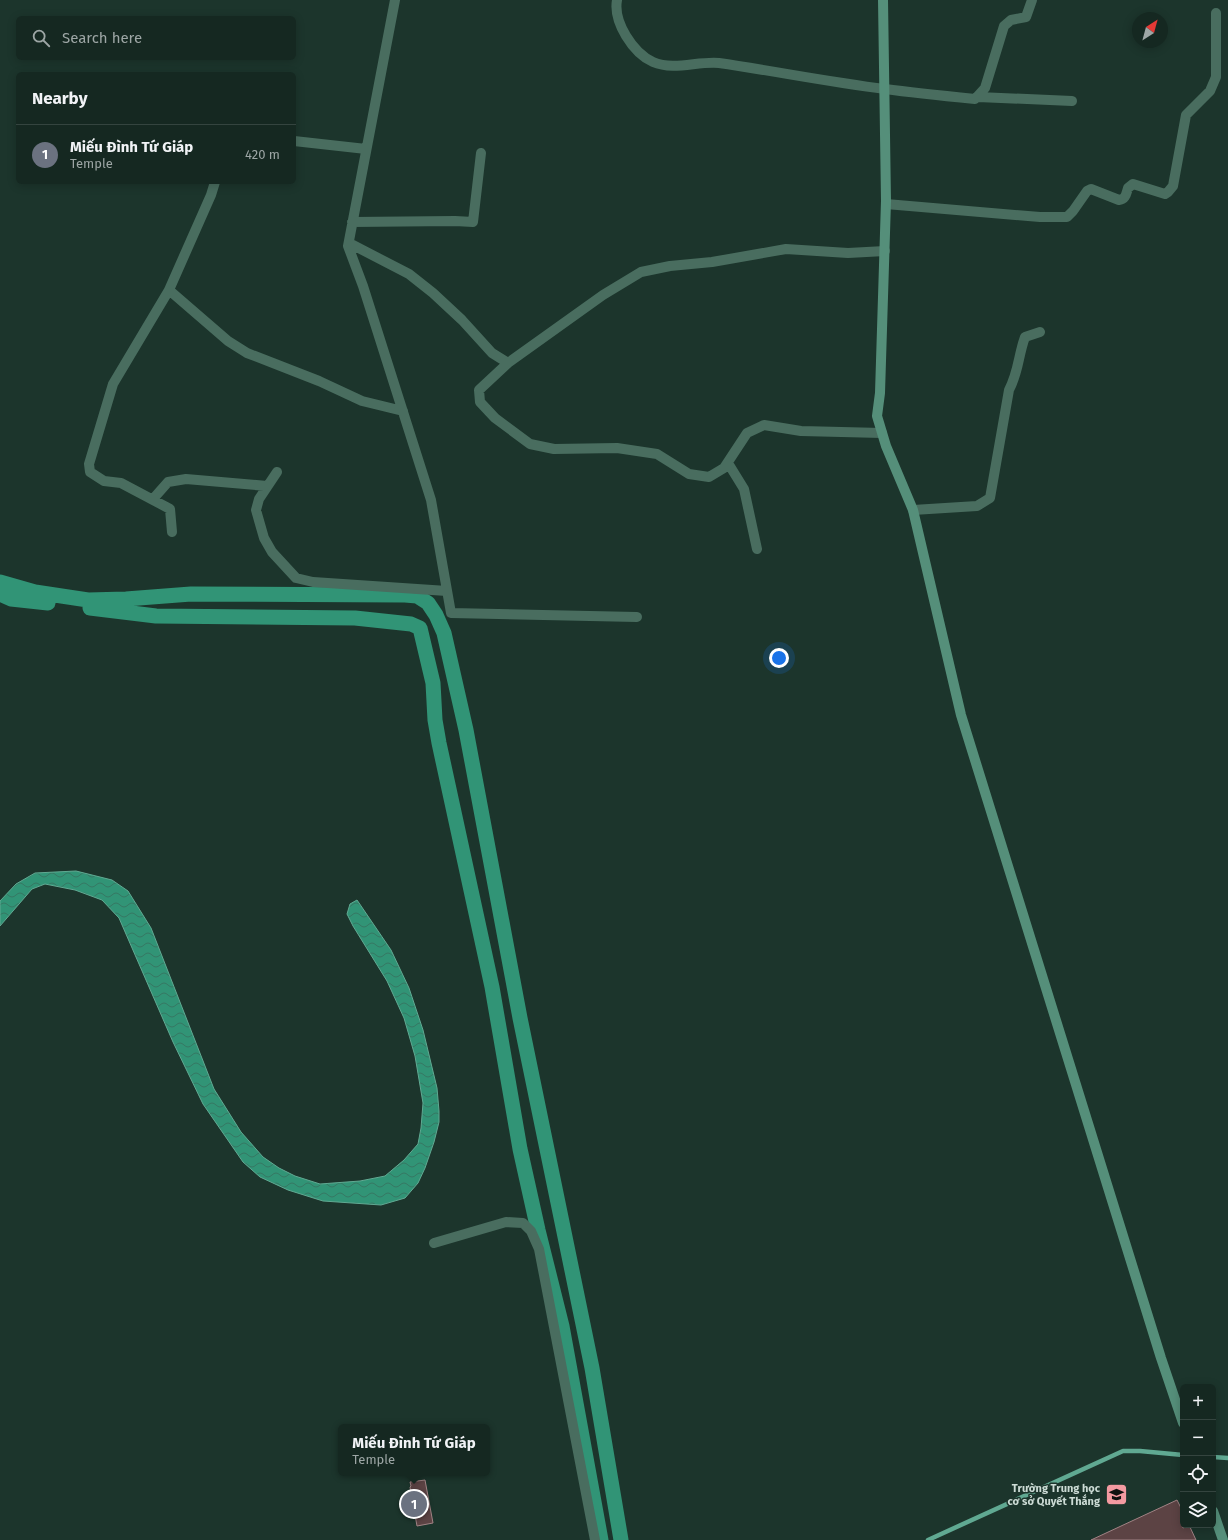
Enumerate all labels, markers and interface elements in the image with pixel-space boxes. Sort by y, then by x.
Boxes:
north arrow [1132,12,1168,48]
search box [16,16,296,60]
icon: search [30,27,52,49]
text: Search here [62,29,142,47]
text: Nearby [32,88,87,109]
text: Miếu Đình Tứ Giáp [70,138,193,156]
text: 1 [42,147,48,162]
text: 420 m [245,147,280,162]
text: Temple [70,156,113,171]
your location [769,648,789,668]
map controls [1180,1384,1216,1528]
button: + [1180,1384,1216,1420]
button: − [1180,1420,1216,1456]
popup [338,1424,490,1476]
text: Miếu Đình Tứ Giáp [352,1434,476,1452]
text: Temple [352,1452,395,1467]
button: locate [1180,1456,1216,1492]
school or university icon: Trường Trung học cơ sở Quyết Thắng [1103,1481,1129,1507]
place label: Trường Trung học cơ sở Quyết Thắng [1008,1482,1101,1508]
pin: 1 [401,1489,427,1519]
button: layers [1180,1492,1216,1528]

